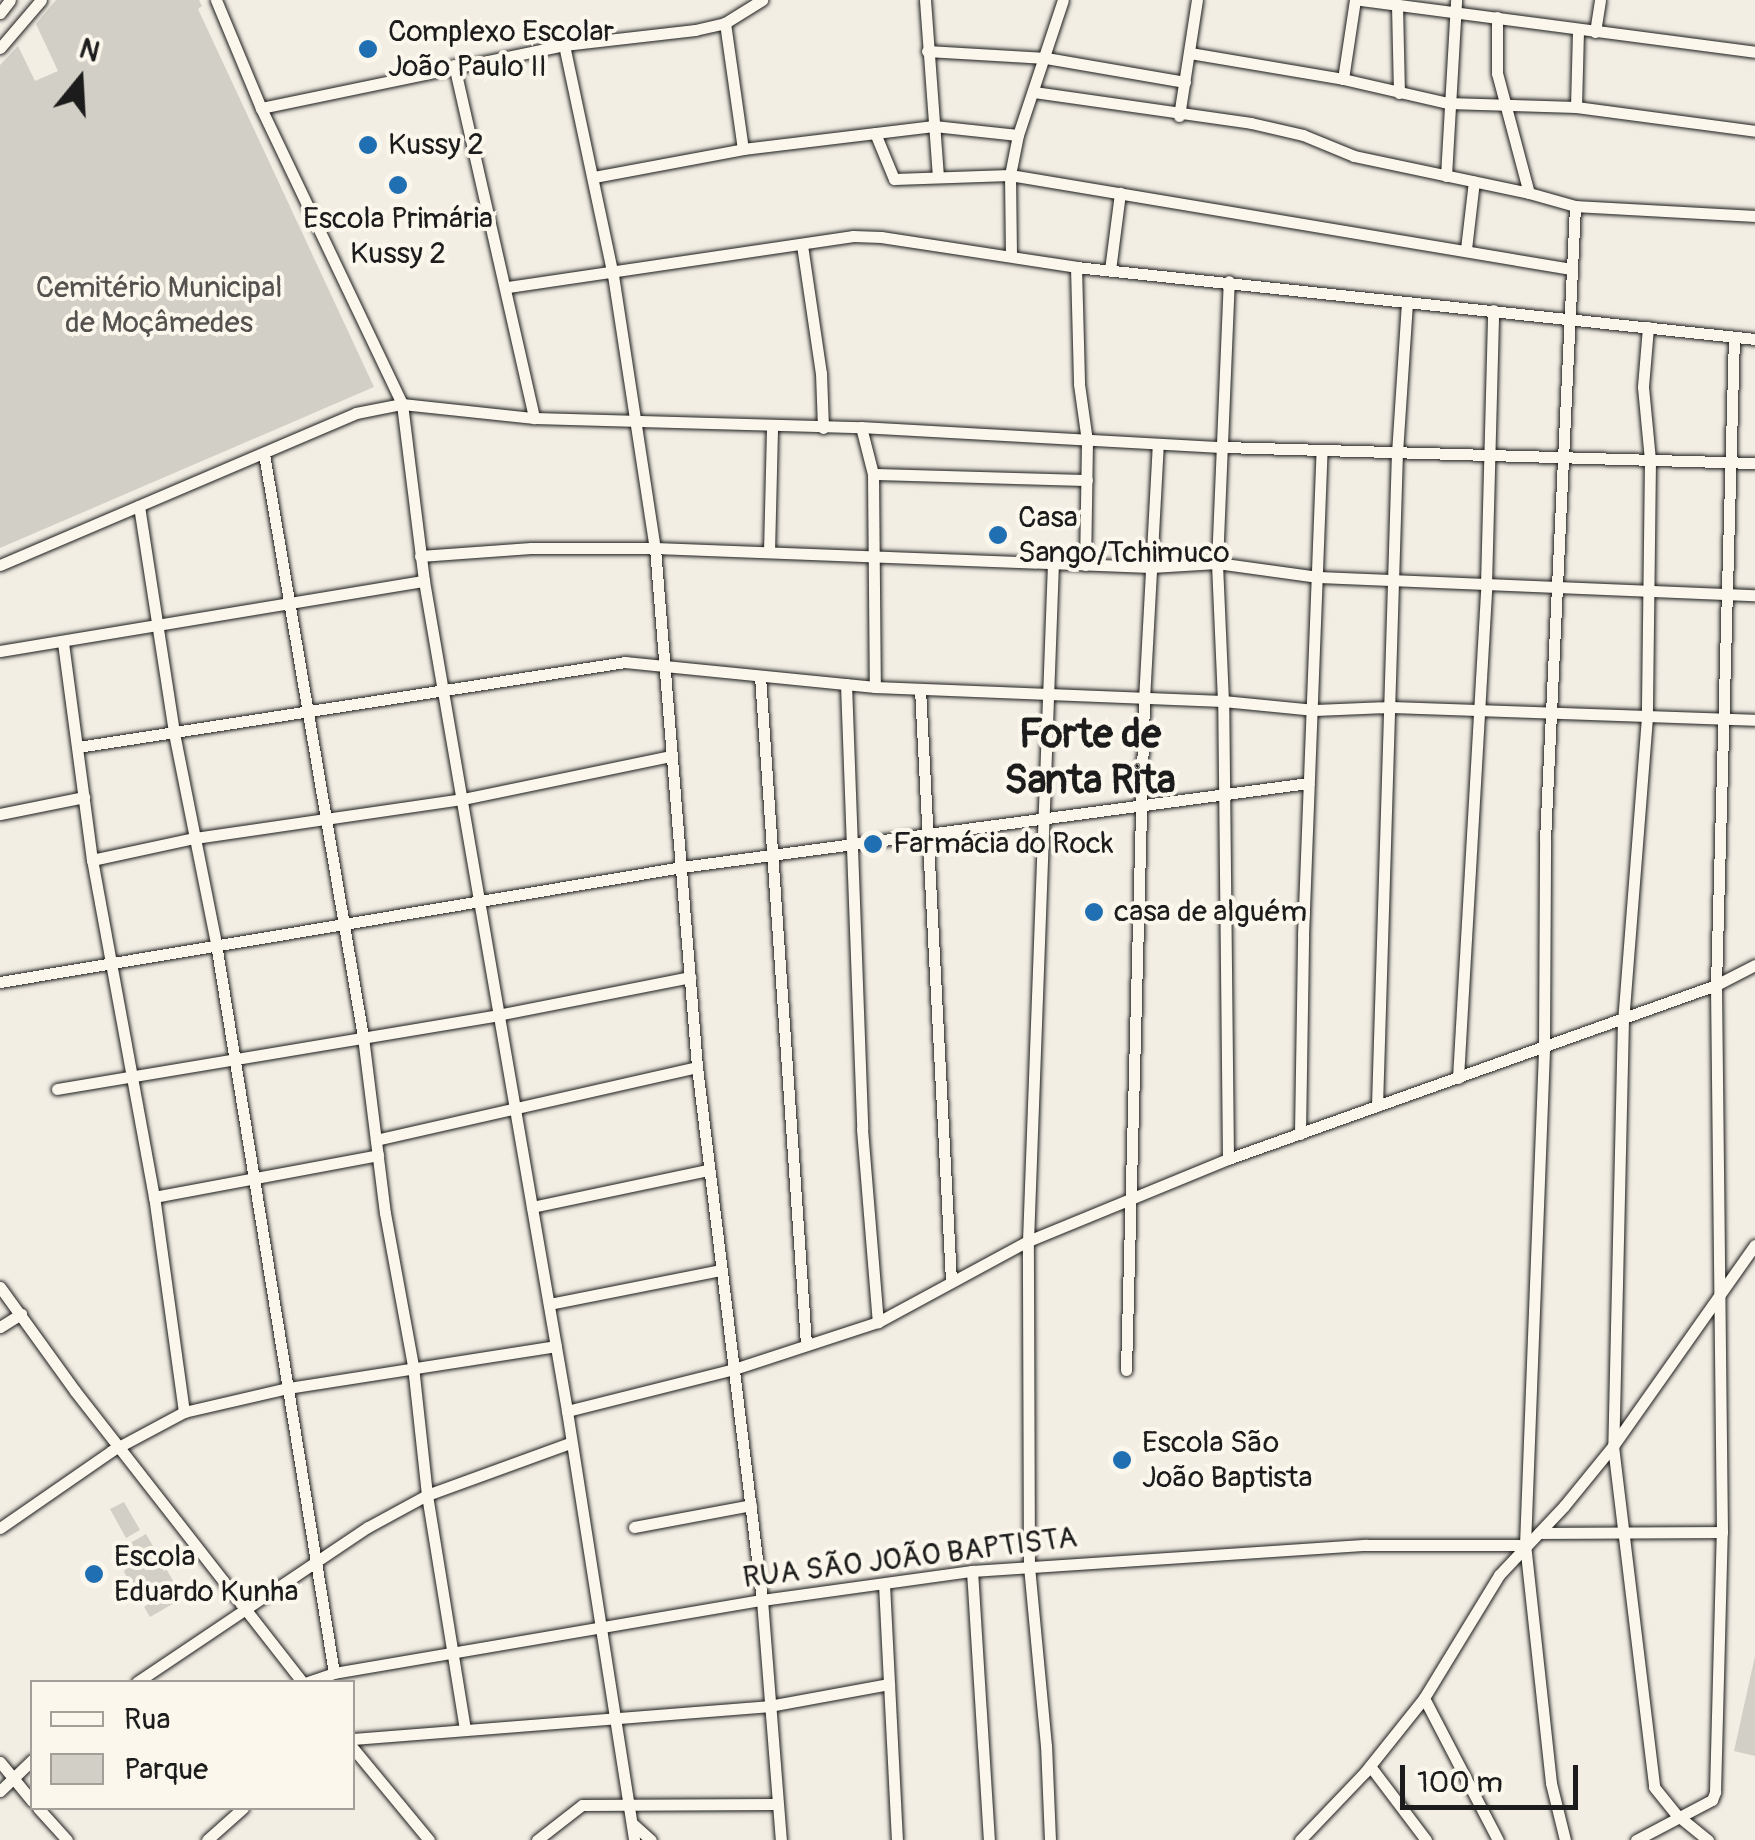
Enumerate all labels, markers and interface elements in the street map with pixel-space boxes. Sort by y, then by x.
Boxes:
place label: Complexo Escolar João Paulo II [388,14,614,84]
north arrow [30,30,130,130]
text: N [75,31,104,71]
marker: Complexo Escolar João Paulo II [357,38,379,60]
place label: Kussy 2 [388,127,484,163]
marker: Kussy 2 [357,134,379,156]
marker: Escola Primária Kussy 2 [387,174,409,196]
place label: Escola Primária Kussy 2 [303,201,493,272]
park label: Cemitério Municipal de Moçâmedes [36,270,282,340]
place label: Casa Sango/Tchimuco [1018,500,1230,570]
marker: Casa Sango/Tchimuco [987,524,1009,546]
district label: Forte de Santa Rita [1004,711,1176,805]
place label: Farmácia do Rock [893,826,1114,862]
marker: Farmácia do Rock [862,833,884,855]
place label: casa de alguém [1114,894,1307,930]
marker: casa de alguém [1083,901,1105,923]
place label: Escola São João Baptista [1142,1425,1313,1496]
marker: Escola São João Baptista [1111,1449,1133,1471]
street label: RUA SÃO JOÃO BAPTISTA [741,1520,1079,1596]
place label: Escola Eduardo Kunha [114,1539,298,1610]
marker: Escola Eduardo Kunha [83,1563,105,1585]
legend [30,1680,355,1810]
text: Rua [124,1701,170,1738]
scale bar [1405,1745,1582,1807]
text: Parque [124,1751,208,1788]
text: 100 m [1417,1764,1503,1801]

